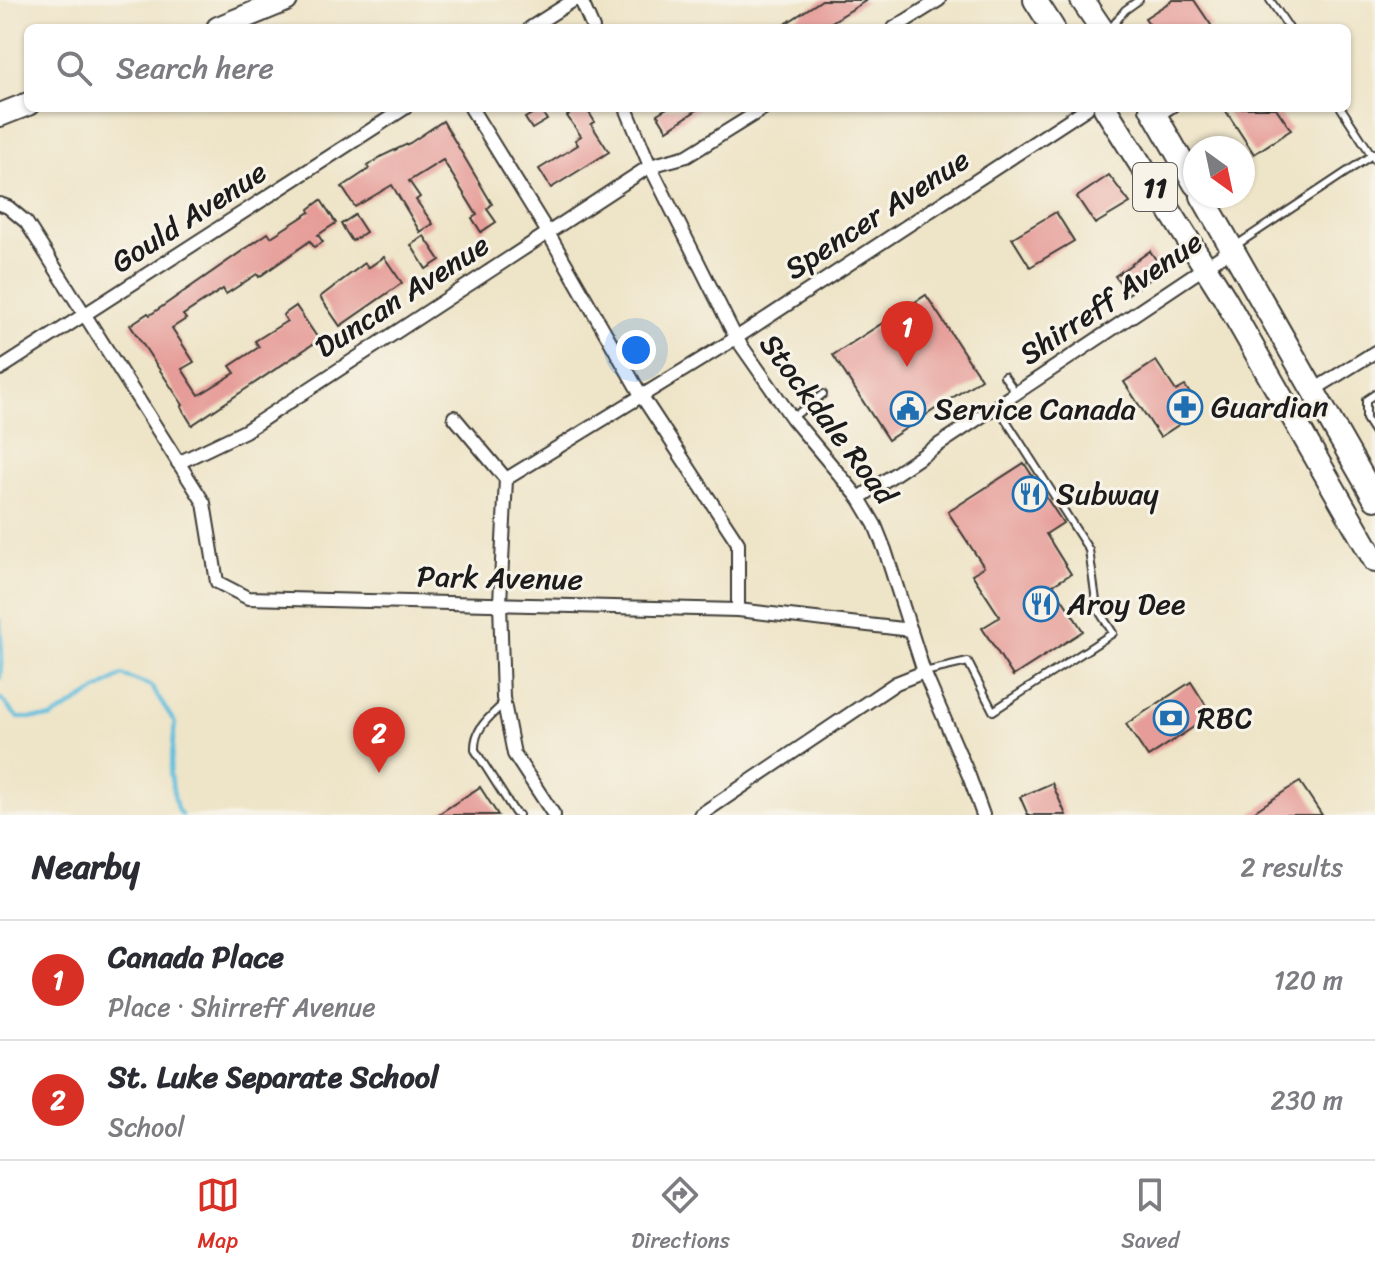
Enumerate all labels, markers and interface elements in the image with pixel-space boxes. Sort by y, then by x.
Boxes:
search box [24,24,1351,112]
text: Search here [116,41,274,95]
icon: search [52,46,96,90]
street label: Spencer Avenue [773,133,981,295]
north arrow [1183,136,1255,208]
street label: Gould Avenue [100,146,278,288]
road number: 11 [1133,163,1177,211]
street label: Shirreff Avenue [1008,216,1214,380]
street label: Duncan Avenue [303,219,501,373]
pin: 1 [881,301,933,367]
street label: Stockdale Road [745,321,912,518]
your location [616,330,656,370]
place label: Guardian [1211,380,1329,434]
place label: Service Canada [934,382,1136,436]
pharmacy icon: Guardian [1166,388,1204,426]
public building icon: Service Canada [889,390,927,428]
place label: Subway [1056,467,1159,521]
restaurant icon: Subway [1011,475,1049,513]
street label: Park Avenue [417,550,583,606]
place label: Aroy Dee [1066,577,1185,631]
restaurant icon: Aroy Dee [1022,585,1060,623]
place label: RBC [1197,691,1252,745]
bank icon: RBC [1152,699,1190,737]
pin: 2 [353,707,405,773]
text: Nearby [32,837,140,897]
text: 2 results [1241,844,1343,890]
text: Canada Place [108,930,284,984]
text: 1 [52,957,64,1003]
text: 120 m [1274,957,1343,1003]
text: Place · Shirreff Avenue [108,984,376,1030]
text: St. Luke Separate School [108,1050,439,1104]
text: 2 [50,1077,66,1123]
text: 230 m [1271,1077,1343,1123]
text: School [108,1104,185,1150]
tab: Map [196,1173,240,1260]
tab: Directions [631,1173,730,1260]
tab: Saved [1121,1173,1179,1260]

